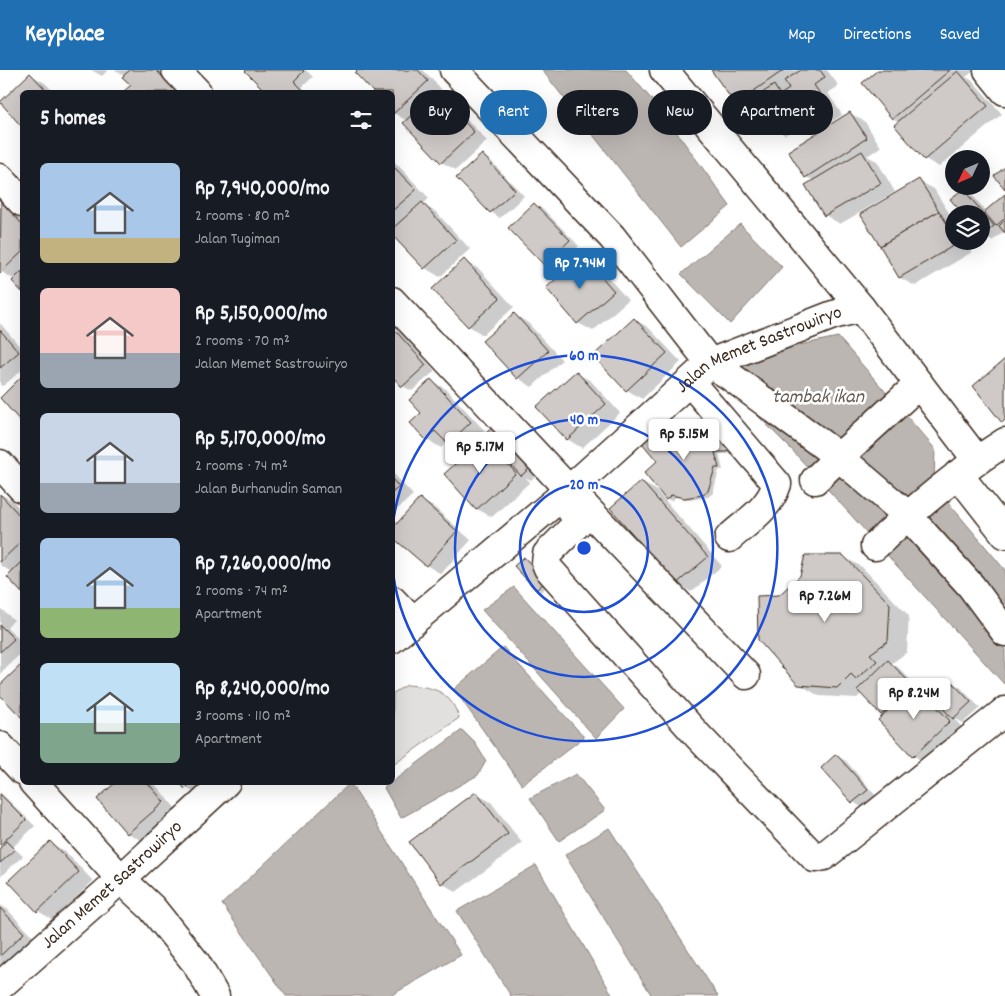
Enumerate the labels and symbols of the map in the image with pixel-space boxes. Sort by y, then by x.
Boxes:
north arrow [945,150,990,195]
pin: Rp 7.94M [528,248,632,290]
street label: Jalan Memet Sastrowiryo [671,300,845,400]
text: 60 m [569,346,599,368]
water label: tambak ikan [772,384,865,412]
text: 40 m [570,410,598,432]
pin: Rp 5.15M [632,418,736,461]
pin: Rp 5.17M [428,432,532,474]
text: 20 m [570,475,598,497]
centre of rings [575,539,593,557]
pin: Rp 7.26M [773,580,877,623]
pin: Rp 8.24M [862,678,966,720]
street label: Jalan Memet Sastrowiryo [36,815,189,956]

